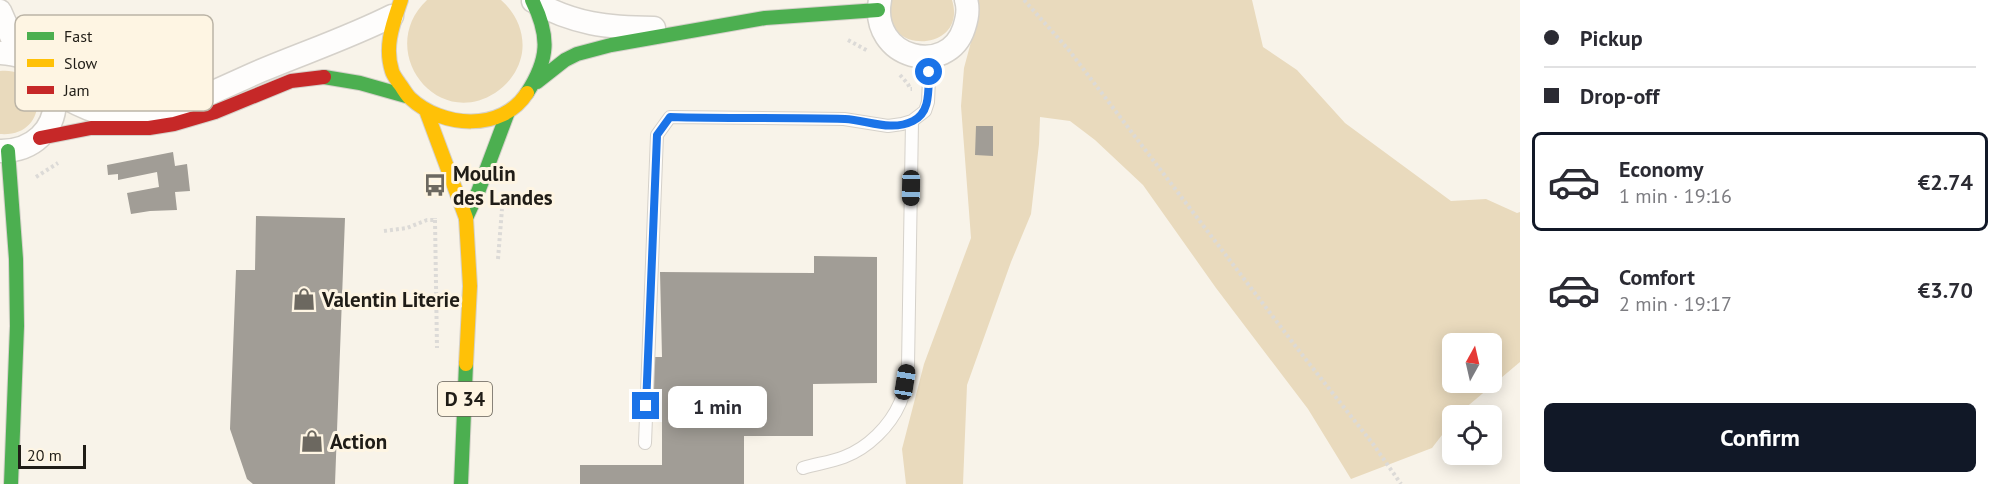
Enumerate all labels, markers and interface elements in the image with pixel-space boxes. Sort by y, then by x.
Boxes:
legend [15,15,213,111]
text: Pickup [1580,24,1643,52]
text: Fast [64,26,93,46]
text: Slow [64,53,98,73]
route start [915,58,942,85]
text: Jam [63,80,90,100]
text: Drop-off [1580,82,1659,110]
icon: car [1547,155,1601,209]
text: Economy [1619,155,1703,183]
place label: Moulin des Landes [453,160,553,211]
text: €2.74 [1918,168,1973,196]
car [902,170,920,206]
bus stop icon: Moulin des Landes [422,172,448,198]
text: 1 min · 19:16 [1619,183,1732,209]
icon: car [1547,263,1601,317]
text: Comfort [1619,263,1695,291]
text: €3.70 [1918,276,1973,304]
shop icon: Valentin Literie [291,286,317,312]
place label: Valentin Literie [321,286,460,313]
text: 2 min · 19:17 [1619,291,1732,317]
north arrow [1442,333,1502,393]
map controls [1442,333,1502,465]
car [893,363,917,401]
road number: D 34 [438,382,492,416]
callout: 1 min [667,385,766,427]
route end [632,392,659,419]
text: 1 min [693,394,742,420]
button: Confirm [1544,403,1976,472]
button: locate [1442,405,1502,465]
shop icon: Action [299,428,325,454]
place label: Action [330,428,387,455]
scale bar [18,442,86,470]
text: 20 m [27,445,62,465]

